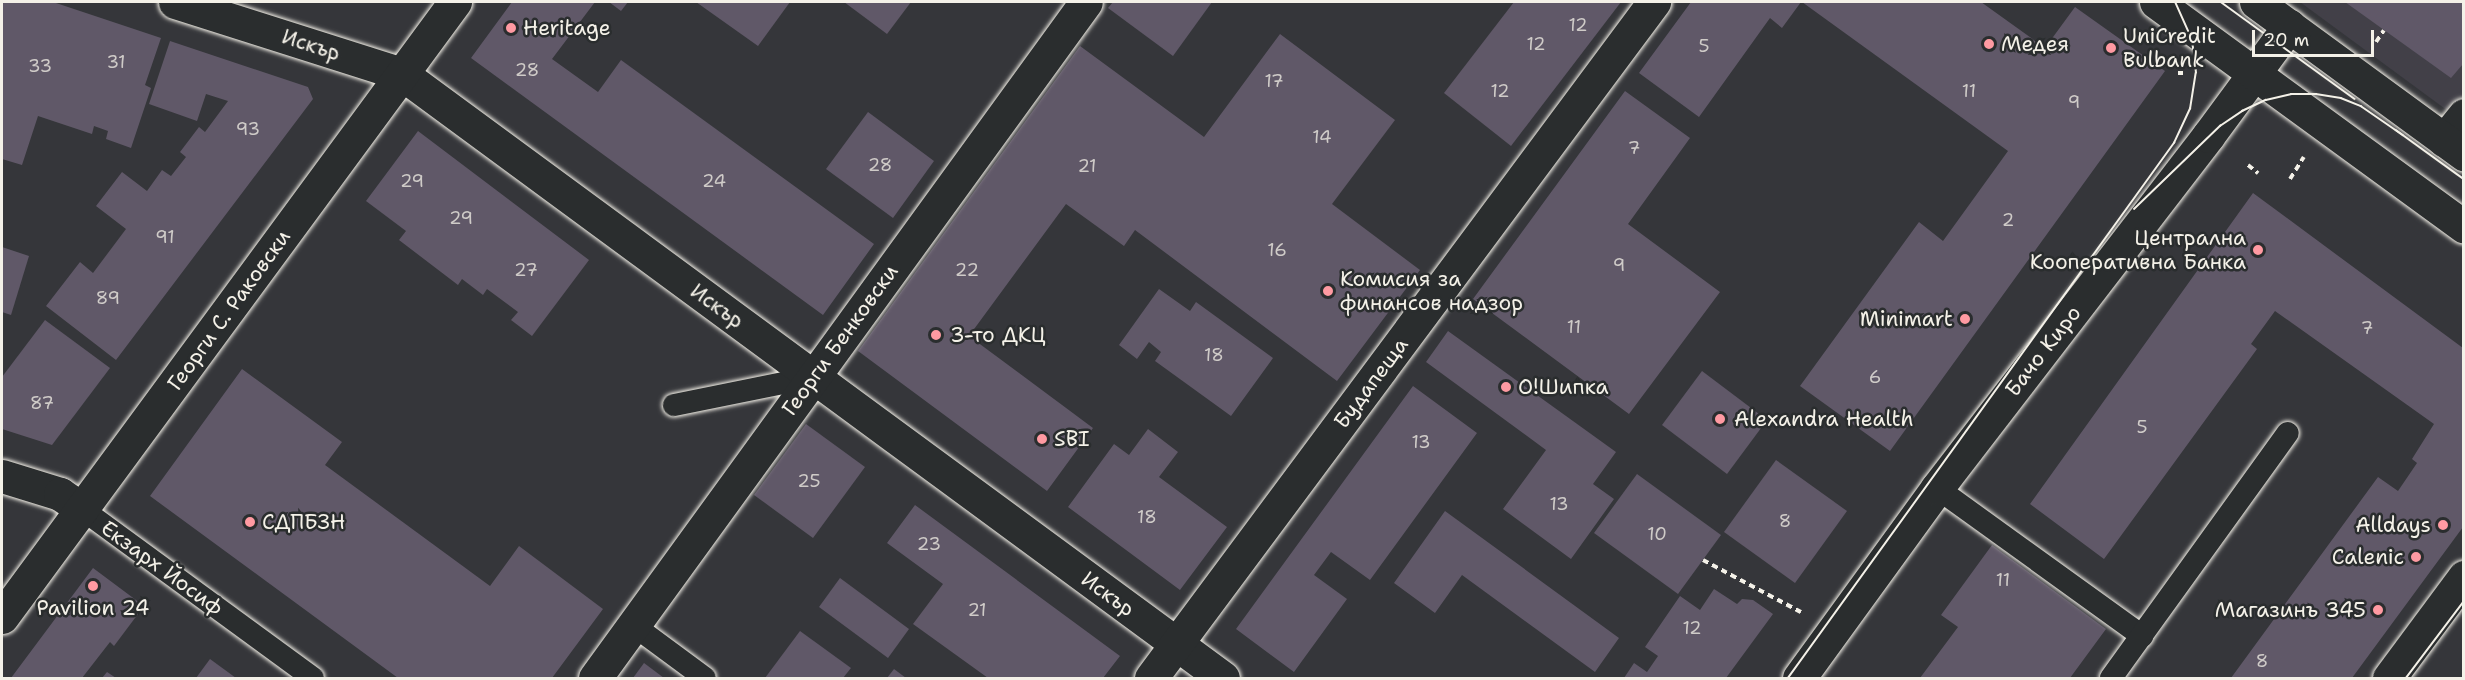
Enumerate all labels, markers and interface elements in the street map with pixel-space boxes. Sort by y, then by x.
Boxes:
house number: 12 [1568,14,1588,36]
place label: Heritage [523,15,611,41]
scale bar [2255,18,2376,56]
marker: Heritage [504,21,518,35]
place label: UniCredit Bulbank [2123,23,2216,73]
street label: Искър [279,24,343,66]
text: 20 m [2263,28,2309,52]
place label: Медея [2001,31,2069,57]
house number: 12 [1526,33,1546,55]
house number: 5 [1698,35,1710,57]
marker: Медея [1982,37,1996,51]
marker: UniCredit Bulbank [2104,41,2118,55]
house number: 31 [106,51,126,73]
house number: 33 [28,55,52,77]
house number: 28 [515,59,539,81]
house number: 17 [1264,70,1284,92]
house number: 12 [1490,80,1510,102]
house number: 11 [1962,80,1976,102]
house number: 9 [2068,91,2080,113]
house number: 93 [236,118,260,140]
house number: 14 [1312,126,1332,148]
house number: 7 [1628,137,1640,159]
house number: 28 [868,154,892,176]
house number: 21 [1077,155,1097,177]
house number: 29 [400,170,424,192]
house number: 24 [702,170,726,192]
house number: 29 [449,207,473,229]
house number: 2 [2002,209,2014,231]
street label: Георги С. Раковски [162,225,296,395]
place label: Централна Кооперативна Банка [2030,225,2246,275]
house number: 91 [155,226,175,248]
house number: 16 [1267,239,1287,261]
marker: Централна Кооперативна Банка [2251,243,2265,257]
house number: 9 [1613,254,1625,276]
house number: 27 [514,259,538,281]
street label: Георги Бенковски [777,259,903,421]
house number: 22 [955,259,979,281]
place label: Комисия за финансов надзор [1340,266,1523,316]
street label: Искър [685,278,749,334]
marker: Комисия за финансов надзор [1321,284,1335,298]
house number: 89 [96,287,120,309]
street label: Бачо Киро [2000,301,2086,401]
place label: Minimart [1860,306,1953,332]
marker: Minimart [1958,312,1972,326]
house number: 11 [1567,316,1581,338]
house number: 7 [2361,317,2373,339]
place label: 3-то ДКЦ [950,322,1046,348]
marker: 3-то ДКЦ [927,326,945,344]
street label: Будапеща [1329,332,1413,434]
house number: 18 [1204,344,1224,366]
house number: 6 [1869,366,1881,388]
place label: О!Шипка [1518,374,1609,400]
marker: О!Шипка [1499,380,1513,394]
house number: 87 [30,392,54,414]
place label: Alexandra Health [1734,406,1914,432]
marker: Alexandra Health [1711,410,1729,428]
house number: 5 [2136,416,2148,438]
place label: SBI [1054,426,1090,452]
house number: 13 [1411,431,1431,453]
marker: SBI [1035,432,1049,446]
house number: 25 [797,470,821,492]
house number: 13 [1549,493,1569,515]
house number: 18 [1137,506,1157,528]
place label: СДПБЗН [262,509,345,535]
house number: 8 [1779,510,1791,532]
place label: Alldays [2355,512,2431,538]
street label: Екзарх Йосиф [96,515,228,621]
marker: СДПБЗН [243,515,257,529]
marker: Alldays [2436,518,2450,532]
house number: 10 [1647,523,1667,545]
house number: 23 [917,533,941,555]
place label: Calenic [2332,544,2404,570]
marker: Calenic [2409,550,2423,564]
street label: Искър [1076,566,1140,622]
house number: 11 [1996,569,2010,591]
marker: Pavilion 24 [86,579,100,593]
place label: Pavilion 24 [37,595,149,621]
place label: Магазинъ 345 [2215,597,2366,623]
house number: 21 [967,599,987,621]
marker: Магазинъ 345 [2371,603,2385,617]
house number: 12 [1682,617,1702,639]
house number: 8 [2256,650,2268,672]

